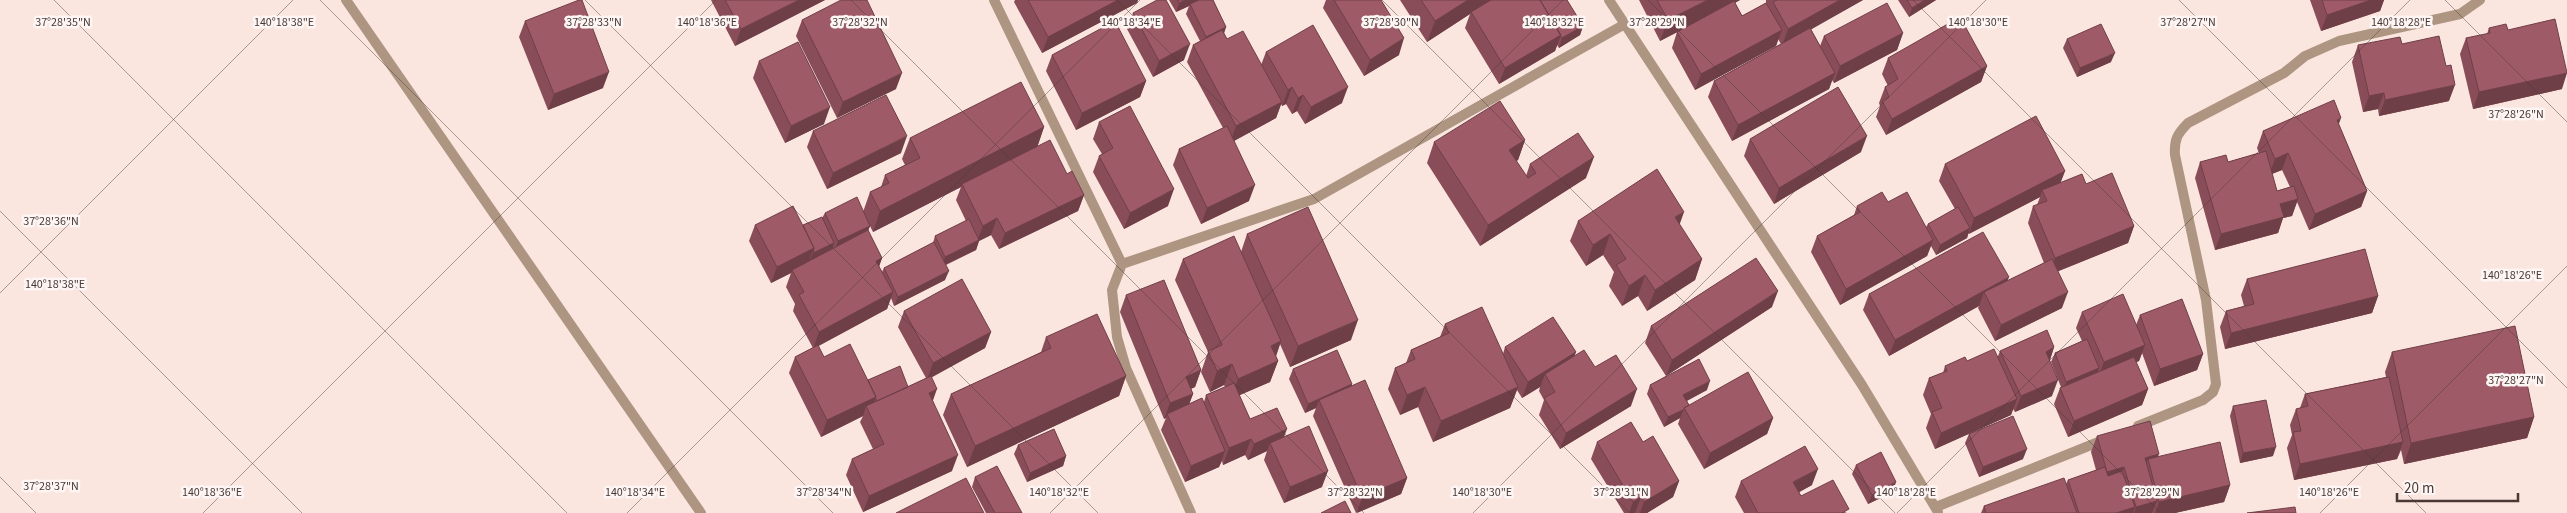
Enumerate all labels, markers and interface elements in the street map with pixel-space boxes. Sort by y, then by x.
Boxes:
text: 37°28'35"N [35,14,91,31]
text: 140°18'38"E [254,14,314,31]
text: 37°28'33"N [566,14,622,31]
text: 140°18'36"E [677,14,737,31]
text: 37°28'32"N [832,14,888,31]
text: 140°18'34"E [1101,14,1161,31]
text: 37°28'30"N [1363,14,1419,31]
text: 140°18'32"E [1524,14,1584,31]
text: 37°28'29"N [1629,14,1685,31]
text: 140°18'30"E [1948,14,2008,31]
text: 37°28'27"N [2160,14,2216,31]
text: 140°18'28"E [2371,14,2431,31]
text: 37°28'26"N [2488,106,2544,123]
text: 37°28'36"N [23,213,79,230]
text: 140°18'26"E [2482,267,2542,284]
text: 140°18'38"E [25,276,85,293]
text: 37°28'27"N [2488,372,2544,389]
scale bar [2397,470,2518,502]
text: 37°28'37"N [23,478,79,495]
text: 20 m [2404,478,2434,499]
text: 140°18'36"E [182,484,242,501]
text: 140°18'34"E [605,484,665,501]
text: 37°28'34"N [796,484,852,501]
text: 140°18'32"E [1029,484,1089,501]
text: 37°28'32"N [1327,484,1383,501]
text: 140°18'30"E [1452,484,1512,501]
text: 37°28'31"N [1593,484,1649,501]
text: 140°18'28"E [1876,484,1936,501]
text: 37°28'29"N [2124,484,2180,501]
text: 140°18'26"E [2299,484,2359,501]

